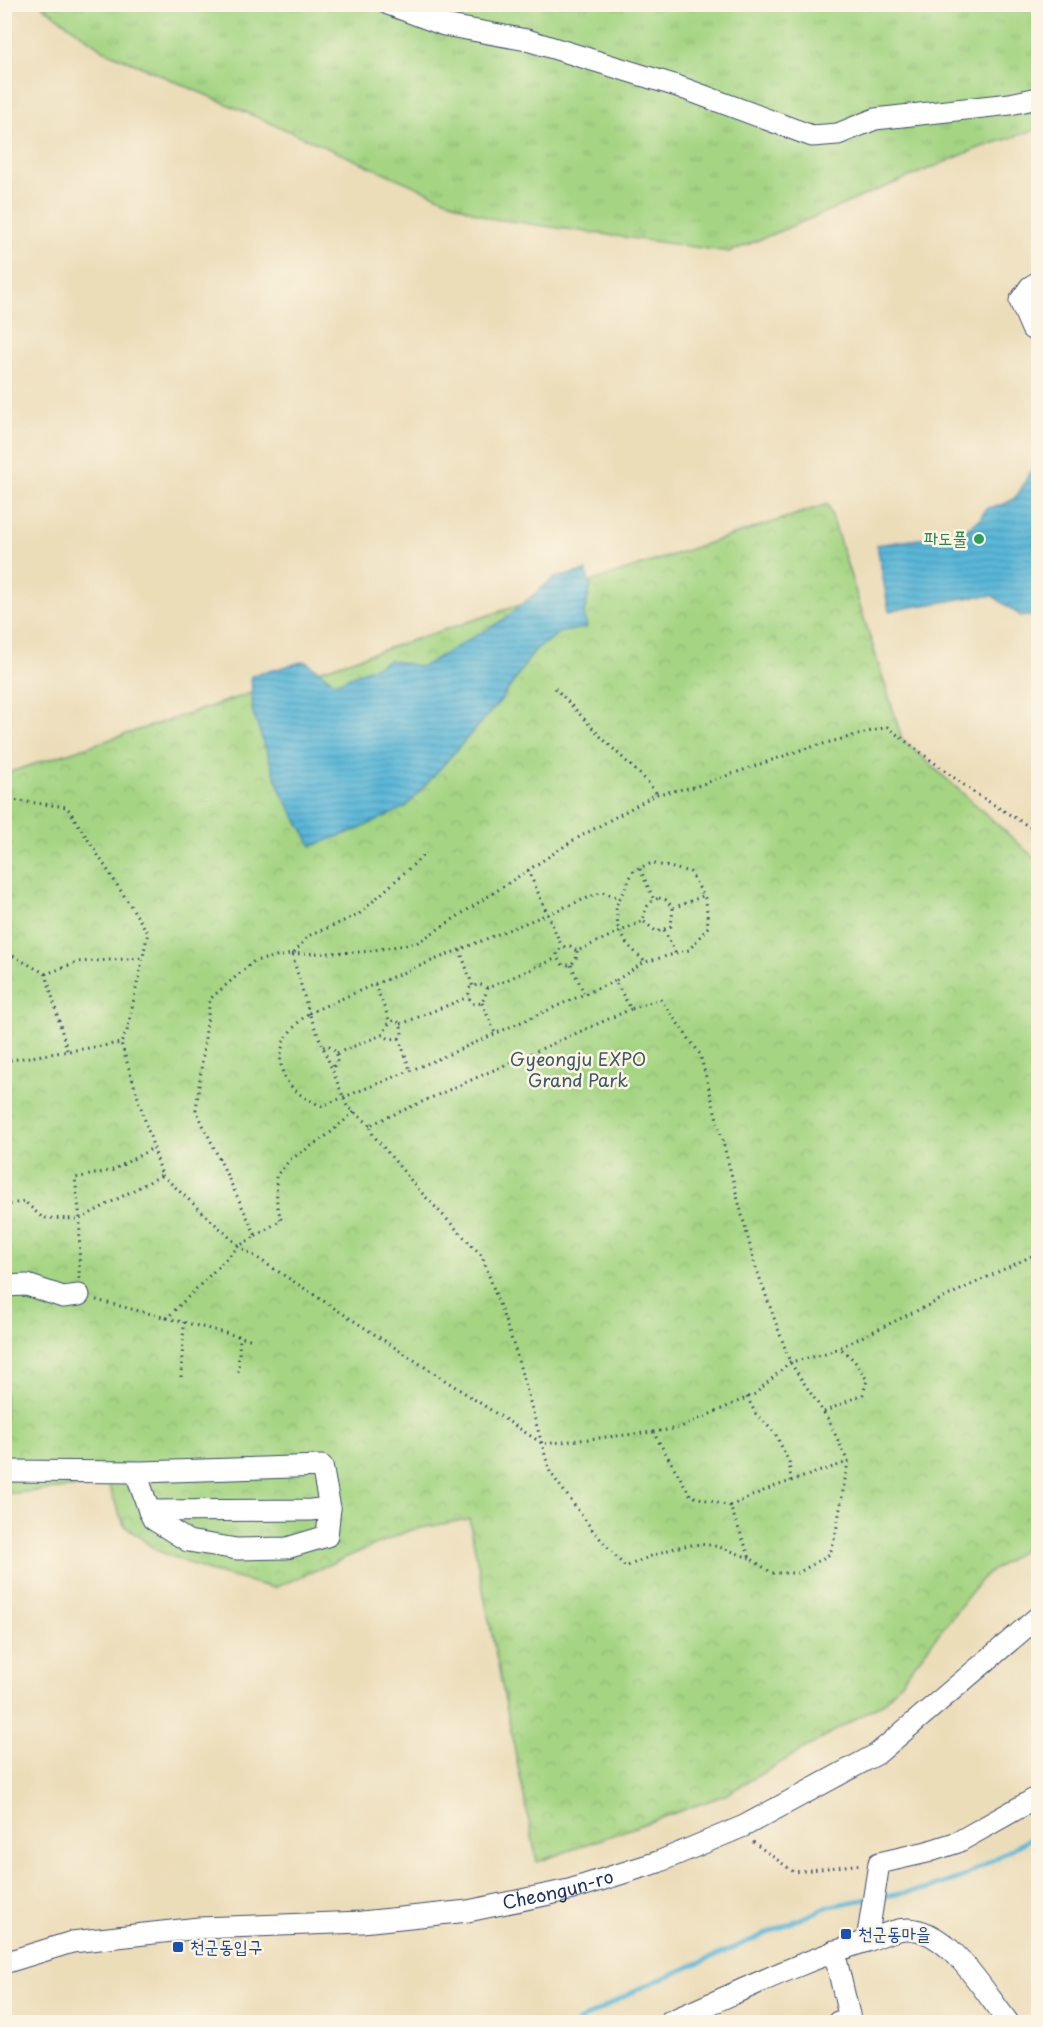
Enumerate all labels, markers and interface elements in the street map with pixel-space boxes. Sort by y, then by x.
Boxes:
place label: 파도풀 [924,524,967,551]
marker: 파도풀 [972,532,986,546]
park label: Gyeongju EXPO Grand Park [510,1045,646,1093]
street label: Cheongun-ro [500,1862,617,1916]
place label: 천군동마을 [858,1919,930,1946]
marker: 천군동마을 [839,1927,853,1941]
place label: 천군동입구 [190,1932,262,1959]
marker: 천군동입구 [171,1940,185,1954]

